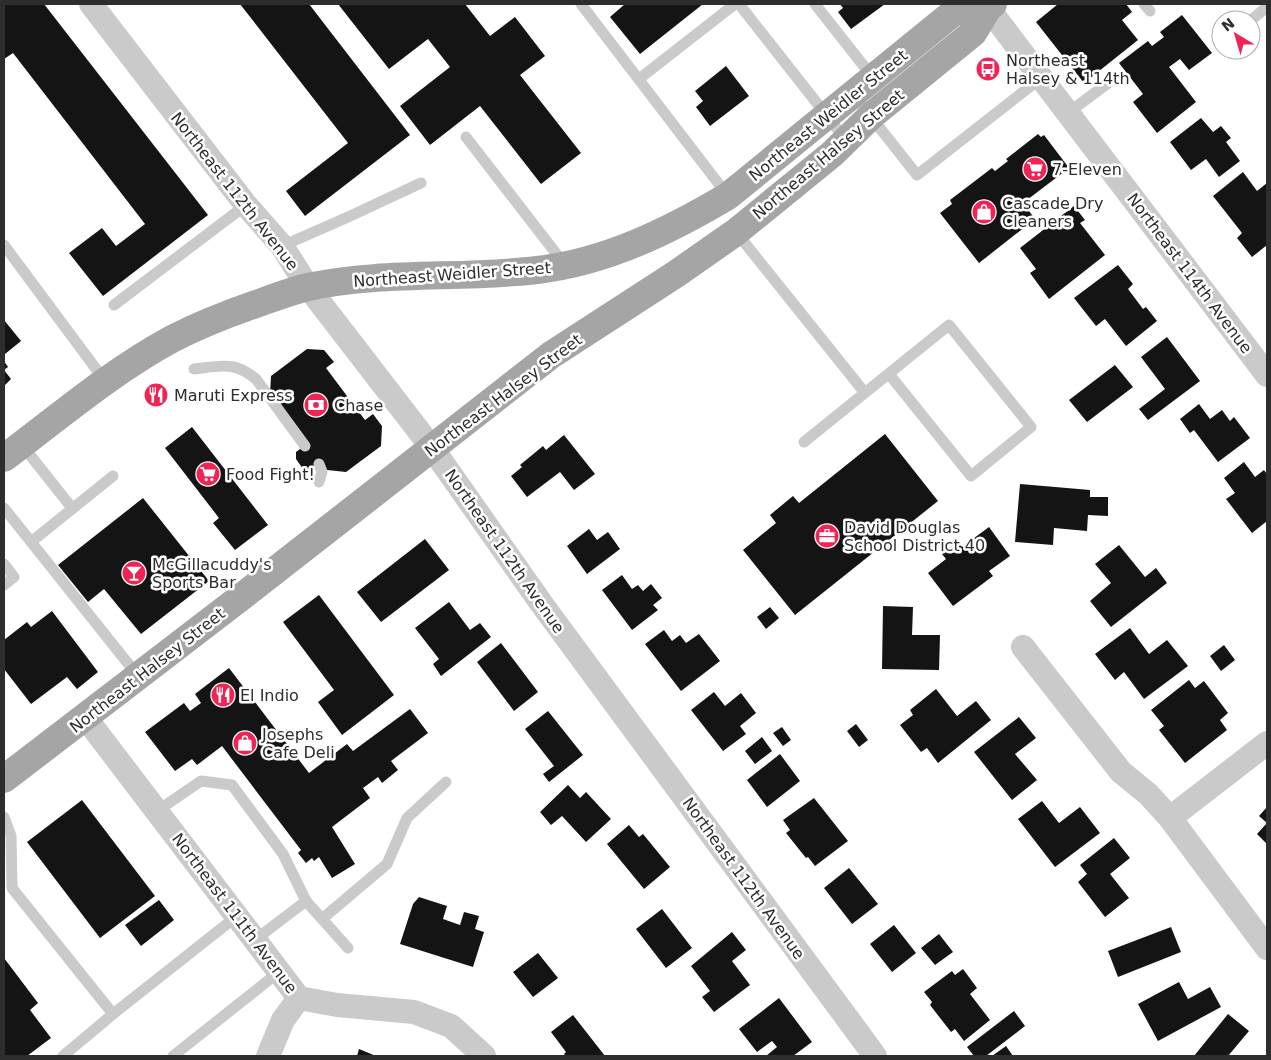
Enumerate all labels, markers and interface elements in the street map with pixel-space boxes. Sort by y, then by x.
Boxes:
north arrow [1211,10,1261,60]
text: N [1218,15,1238,35]
street label: Northeast Weidler Street [745,46,911,185]
place label: Northeast Halsey & 114th [1006,51,1130,88]
bus stop icon: Northeast Halsey & 114th [975,56,1001,82]
street label: Northeast Halsey Street [749,85,908,223]
street label: Northeast 112th Avenue [167,108,302,274]
supermarket icon: 7-Eleven [1022,156,1048,182]
place label: 7-Eleven [1052,160,1122,179]
street label: Northeast 114th Avenue [1123,189,1256,357]
place label: Cascade Dry Cleaners [1002,194,1103,231]
shop icon: Cascade Dry Cleaners [971,199,997,225]
street label: Northeast Weidler Street [353,258,551,291]
street label: Northeast Halsey Street [421,330,586,461]
restaurant icon: Maruti Express [143,382,169,408]
place label: Maruti Express [174,386,293,405]
bank icon: Chase [303,392,329,418]
place label: Chase [334,396,383,415]
supermarket icon: Food Fight! [195,461,221,487]
place label: Food Fight! [226,465,315,484]
street label: Northeast 112th Avenue [441,466,568,637]
place label: David Douglas School District 40 [844,518,985,555]
office icon: David Douglas School District 40 [814,523,840,549]
place label: McGillacuddy's Sports Bar [152,555,272,592]
bar icon: McGillacuddy's Sports Bar [121,560,147,586]
street label: Northeast Halsey Street [66,604,229,737]
restaurant icon: El Indio [210,682,236,708]
place label: El Indio [240,686,299,705]
place label: Josephs Cafe Deli [261,725,335,762]
shop icon: Josephs Cafe Deli [232,730,258,756]
street label: Northeast 112th Avenue [678,794,809,963]
street label: Northeast 111th Avenue [168,829,301,997]

